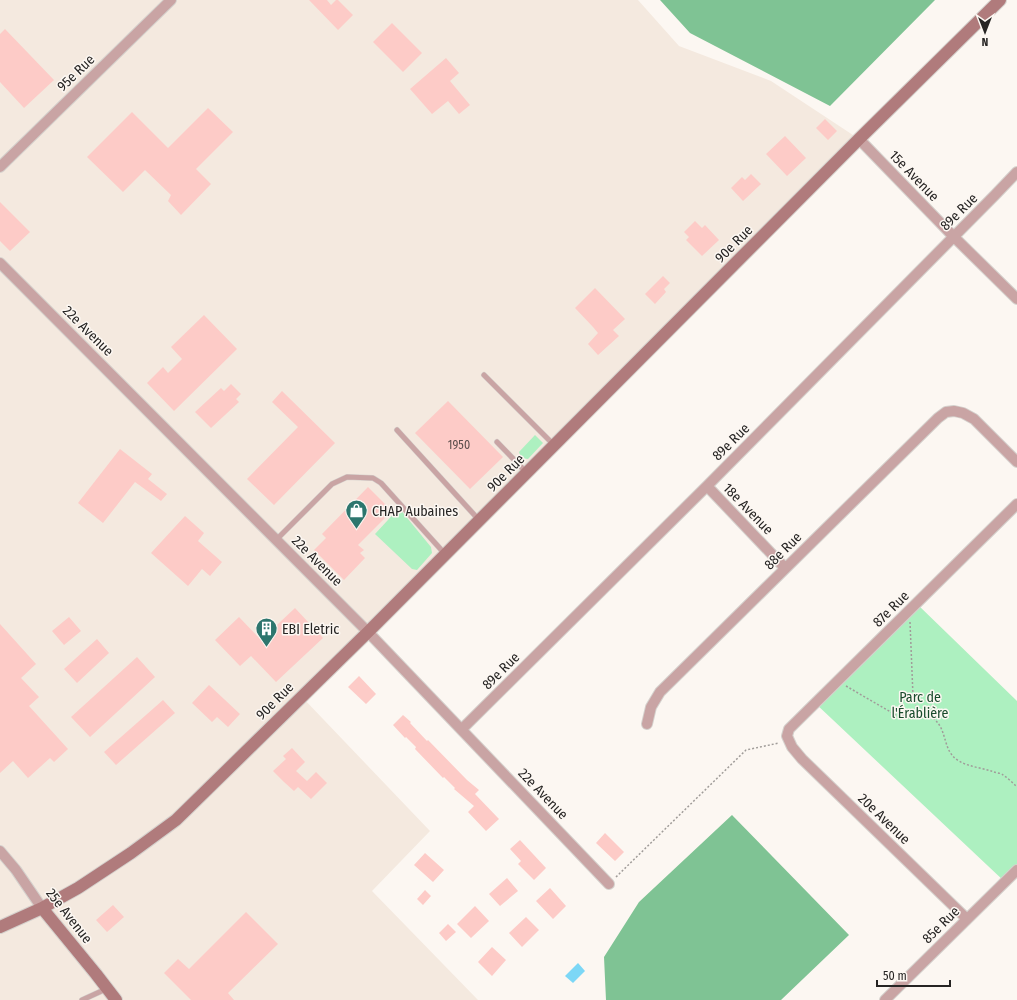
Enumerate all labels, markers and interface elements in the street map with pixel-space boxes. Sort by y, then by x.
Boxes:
north arrow [965,12,1005,52]
text: N [982,35,988,48]
street label: 95e Rue [54,51,98,95]
street label: 15e Avenue [886,147,942,205]
street label: 89e Rue [937,190,981,234]
street label: 90e Rue [712,222,756,266]
street label: 22e Avenue [59,302,117,360]
street label: 89e Rue [709,420,753,464]
house number: 1950 [448,438,470,452]
street label: 90e Rue [484,451,528,495]
street label: 18e Avenue [719,480,777,538]
shop icon: CHAP Aubaines [343,498,369,531]
place label: CHAP Aubaines [372,503,458,520]
street label: 88e Rue [761,529,805,573]
street label: 22e Avenue [288,532,346,590]
street label: 87e Rue [869,587,913,631]
building icon: EBI Eletric [254,616,280,649]
place label: EBI Eletric [282,621,339,638]
street label: 89e Rue [479,649,523,693]
street label: 90e Rue [253,679,297,723]
park label: Parc de l'Érablière [891,689,949,722]
street label: 22e Avenue [515,765,572,823]
street label: 20e Avenue [854,790,914,848]
street label: 25e Avenue [42,885,96,947]
street label: 85e Rue [919,903,963,947]
scale bar [877,962,950,988]
text: 50 m [883,969,907,983]

